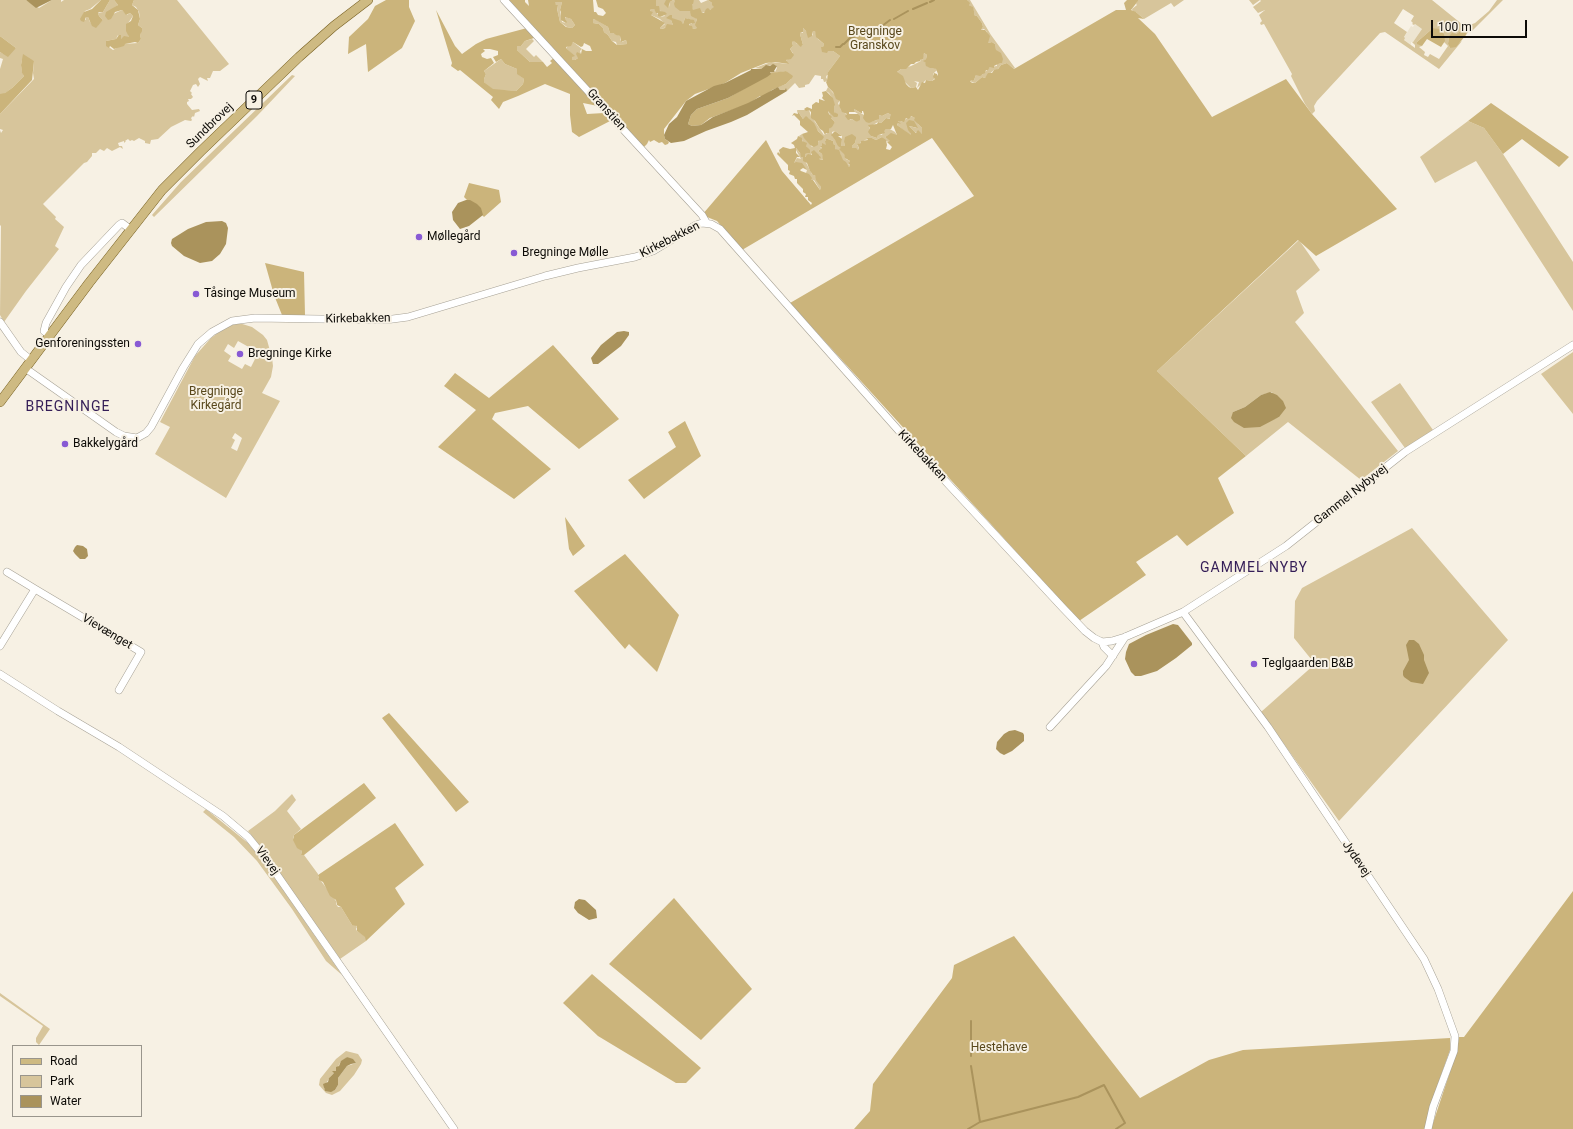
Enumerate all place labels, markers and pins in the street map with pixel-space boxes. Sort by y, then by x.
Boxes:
place label: Møllegård [427,230,480,244]
marker: Møllegård [414,232,424,242]
place label: Bregninge Mølle [522,246,608,260]
marker: Bregninge Mølle [509,248,519,258]
place label: Tåsinge Museum [204,287,296,301]
marker: Tåsinge Museum [191,289,201,299]
place label: Genforeningssten [35,337,130,351]
marker: Genforeningssten [133,339,143,349]
place label: Bregninge Kirke [248,347,332,361]
marker: Bregninge Kirke [235,349,245,359]
place label: Bakkelygård [73,437,138,451]
marker: Bakkelygård [60,439,70,449]
place label: Teglgaarden B&B [1262,657,1354,671]
marker: Teglgaarden B&B [1249,659,1259,669]

